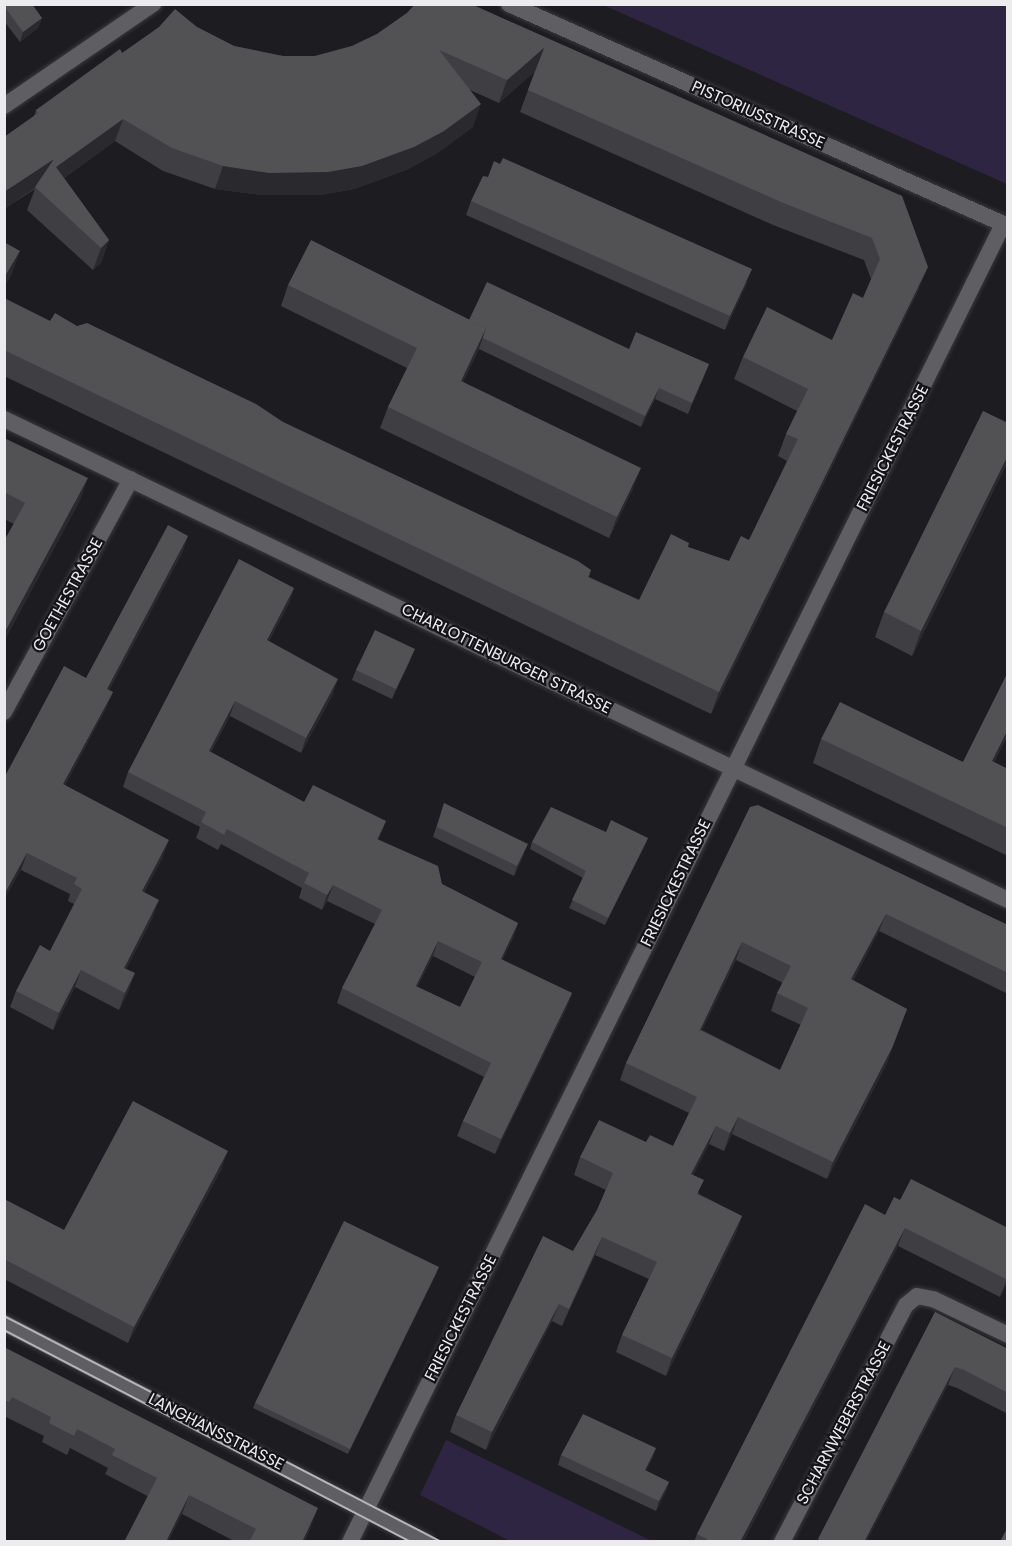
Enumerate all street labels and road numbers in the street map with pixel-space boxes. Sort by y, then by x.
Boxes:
street label: PISTORIUSSTRASSE [689,77,827,153]
street label: FRIESICKESTRASSE [853,382,933,514]
street label: GOETHESTRASSE [29,535,107,655]
street label: CHARLOTTENBURGER STRASSE [398,600,614,718]
street label: FRIESICKESTRASSE [637,816,715,950]
street label: FRIESICKESTRASSE [421,1252,501,1384]
street label: SCHARNWEBERSTRASSE [793,1338,895,1508]
street label: LANGHANSSTRASSE [145,1390,287,1474]

